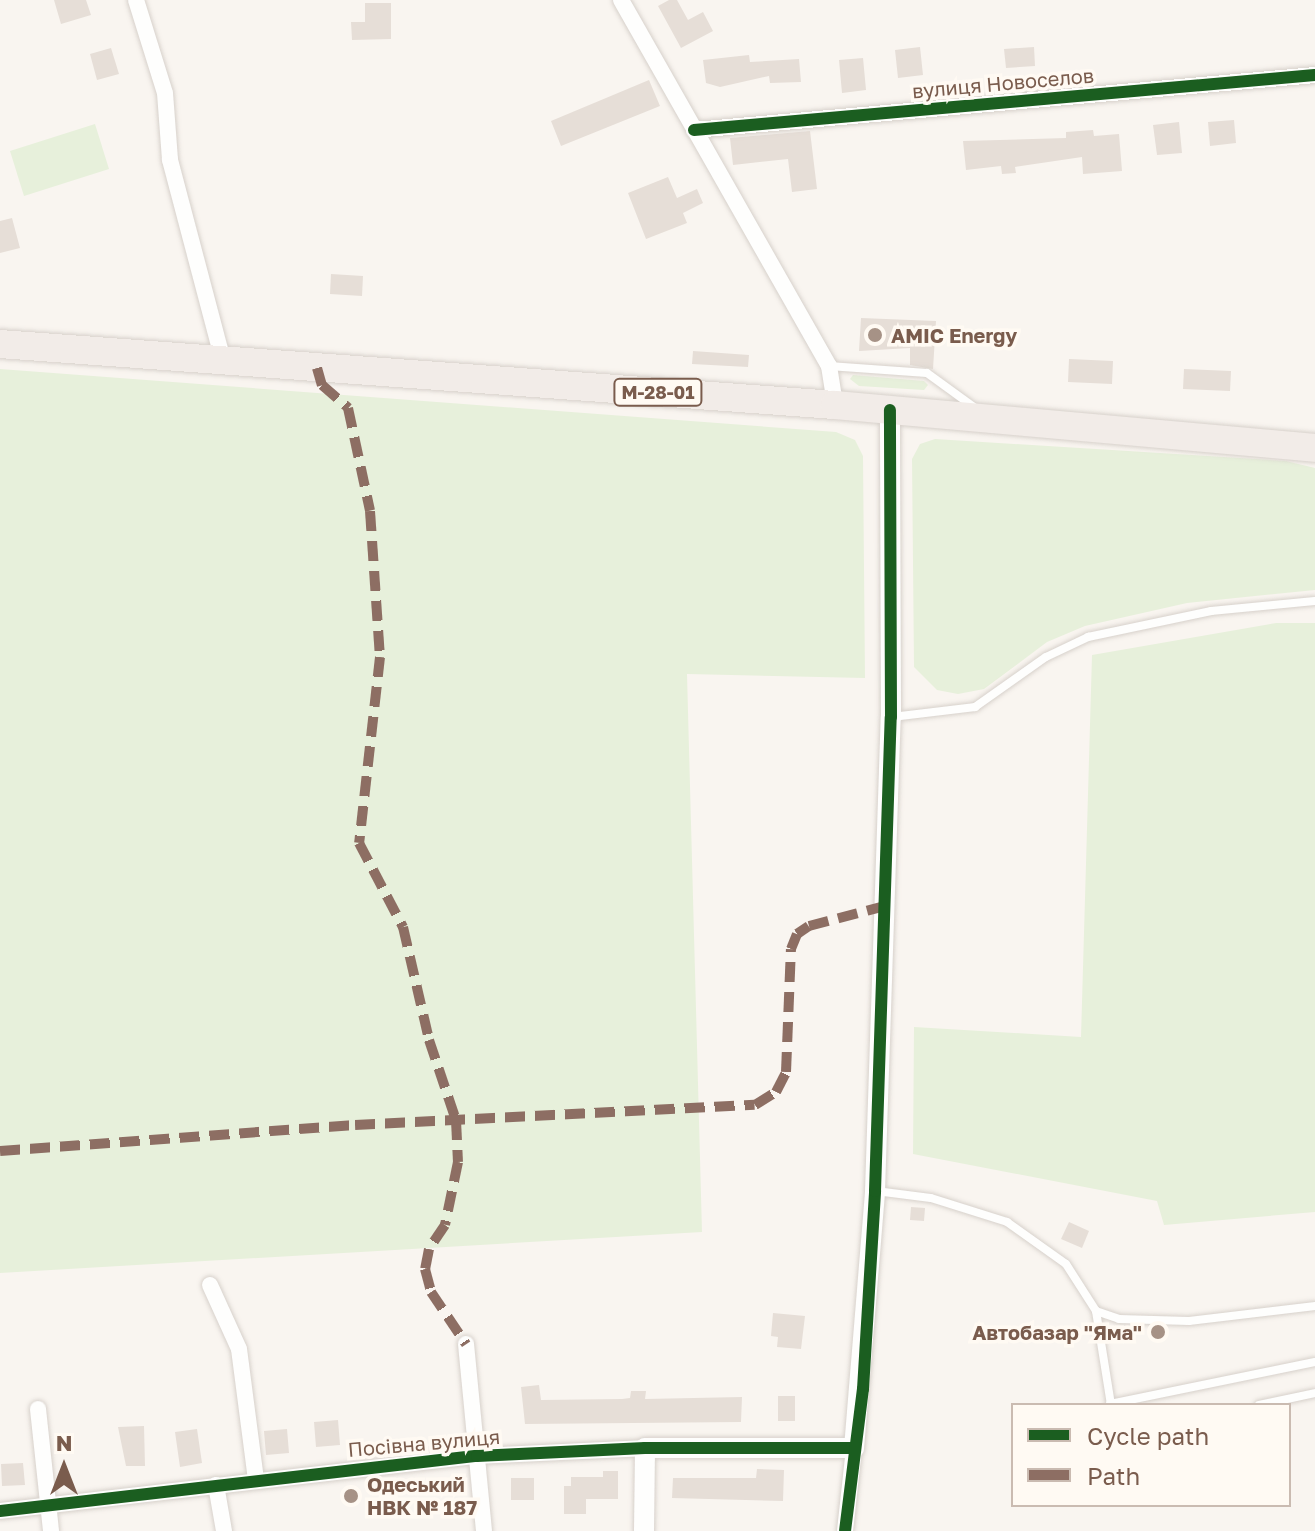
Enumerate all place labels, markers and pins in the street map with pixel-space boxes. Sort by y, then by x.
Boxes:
place label: AMIC Energy [891,323,1017,347]
marker: AMIC Energy [866,326,884,344]
place label: Автобазар "Яма" [972,1320,1142,1344]
marker: Автобазар "Яма" [1149,1323,1167,1341]
place label: Одеський НВК № 187 [367,1472,477,1519]
marker: Одеський НВК № 187 [342,1487,360,1505]

